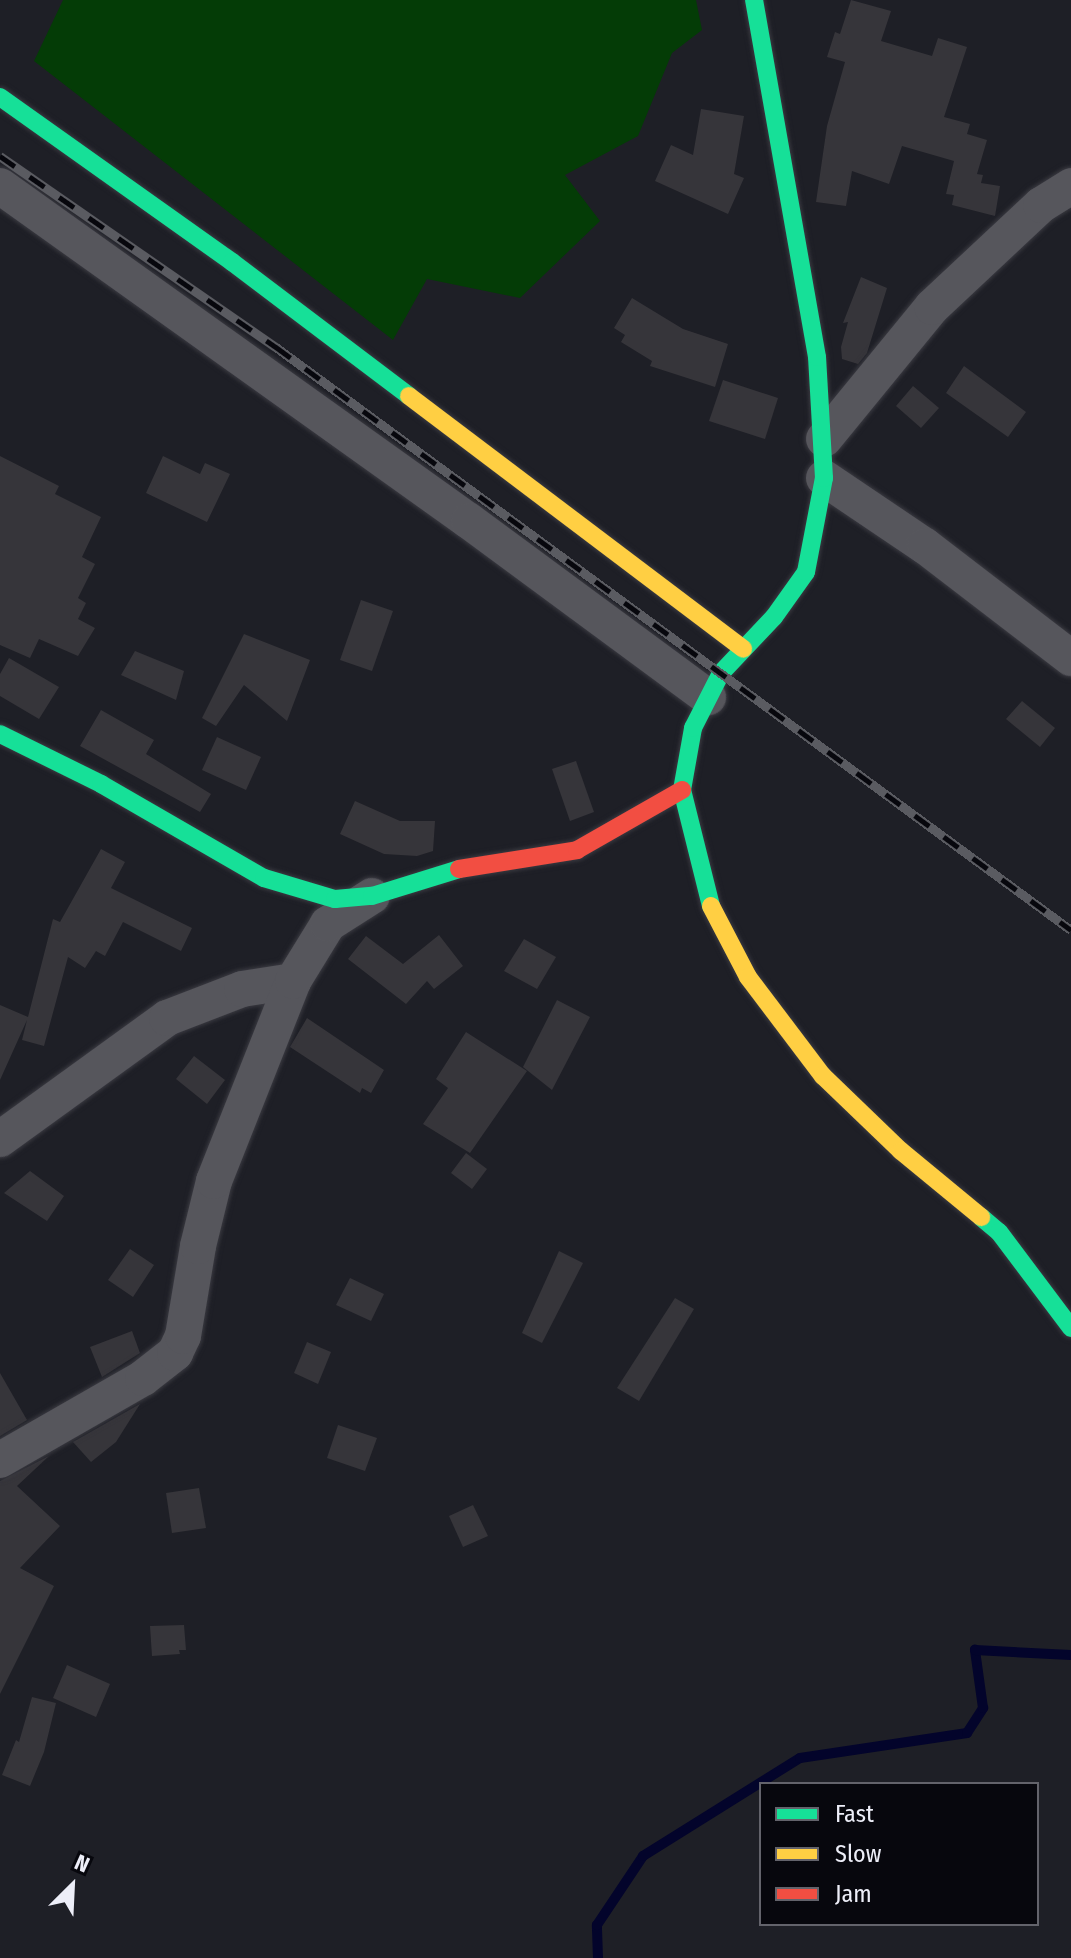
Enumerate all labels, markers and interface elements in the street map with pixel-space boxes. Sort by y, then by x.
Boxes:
legend [759,1782,1039,1926]
text: Fast [835,1800,874,1828]
text: Slow [835,1840,881,1868]
north arrow [32,1846,112,1926]
text: N [70,1849,93,1879]
text: Jam [835,1880,872,1908]

